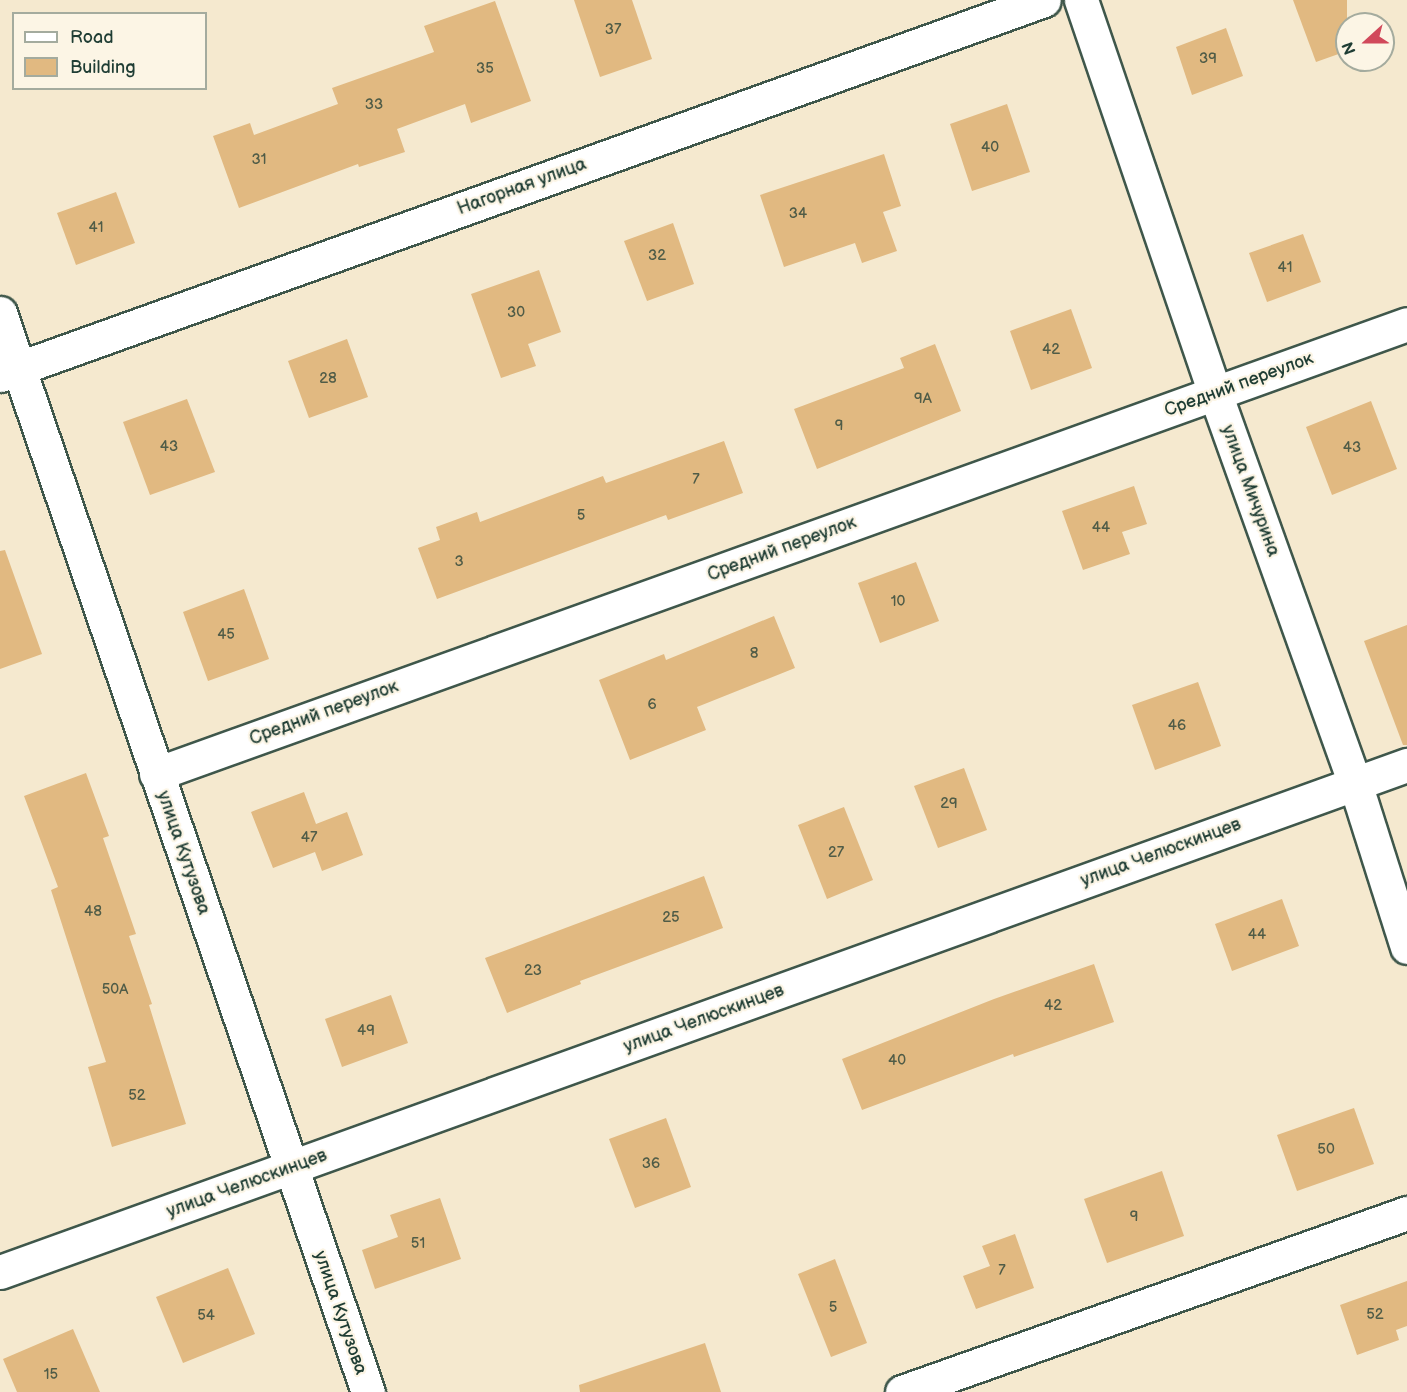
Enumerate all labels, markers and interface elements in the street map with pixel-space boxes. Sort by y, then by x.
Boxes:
legend [12,12,207,90]
north arrow [1335,12,1395,72]
house number: 37 [605,21,621,39]
text: Road [70,27,114,48]
text: N [1339,39,1361,57]
house number: 39 [1199,50,1217,68]
text: Building [70,57,136,78]
house number: 35 [476,60,494,78]
house number: 33 [365,96,383,114]
house number: 40 [981,139,999,157]
house number: 31 [251,151,267,169]
street label: Нагорная улица [455,154,589,220]
house number: 34 [789,205,807,223]
house number: 41 [89,219,103,237]
house number: 32 [648,247,666,265]
house number: 41 [1278,259,1292,277]
house number: 30 [507,304,525,322]
house number: 42 [1042,341,1060,359]
street label: Средний переулок [1162,348,1316,422]
house number: 28 [319,370,337,388]
house number: 9А [914,390,932,408]
house number: 9 [835,417,843,435]
street label: улица Мичурина [1216,422,1284,560]
house number: 43 [160,438,178,456]
house number: 43 [1343,439,1361,457]
house number: 7 [692,471,700,489]
house number: 5 [577,507,585,525]
street label: Средний переулок [705,512,859,586]
house number: 44 [1092,519,1110,537]
house number: 3 [454,553,464,571]
house number: 10 [891,593,905,611]
house number: 45 [217,626,235,644]
house number: 8 [750,645,758,663]
street label: Средний переулок [247,676,401,750]
house number: 6 [647,696,657,714]
house number: 46 [1168,717,1186,735]
street label: улица Кутузова [152,788,214,918]
house number: 29 [940,795,958,813]
street label: улица Челюскинцев [1078,814,1244,892]
house number: 47 [301,829,317,847]
house number: 27 [828,844,844,862]
house number: 48 [84,903,102,921]
house number: 25 [662,909,680,927]
house number: 44 [1248,926,1266,944]
house number: 23 [524,962,542,980]
street label: улица Челюскинцев [621,980,787,1058]
house number: 50А [102,981,128,999]
house number: 42 [1044,997,1062,1015]
house number: 49 [357,1022,375,1040]
house number: 40 [888,1052,906,1070]
house number: 52 [128,1087,146,1105]
house number: 50 [1317,1141,1335,1159]
street label: улица Челюскинцев [164,1145,330,1223]
house number: 36 [642,1155,660,1173]
house number: 9 [1130,1208,1138,1226]
house number: 51 [411,1235,425,1253]
street label: улица Кутузова [309,1248,371,1378]
house number: 7 [998,1262,1006,1280]
house number: 5 [829,1299,837,1317]
house number: 52 [1366,1306,1384,1324]
house number: 54 [197,1307,215,1325]
house number: 15 [44,1366,58,1384]

